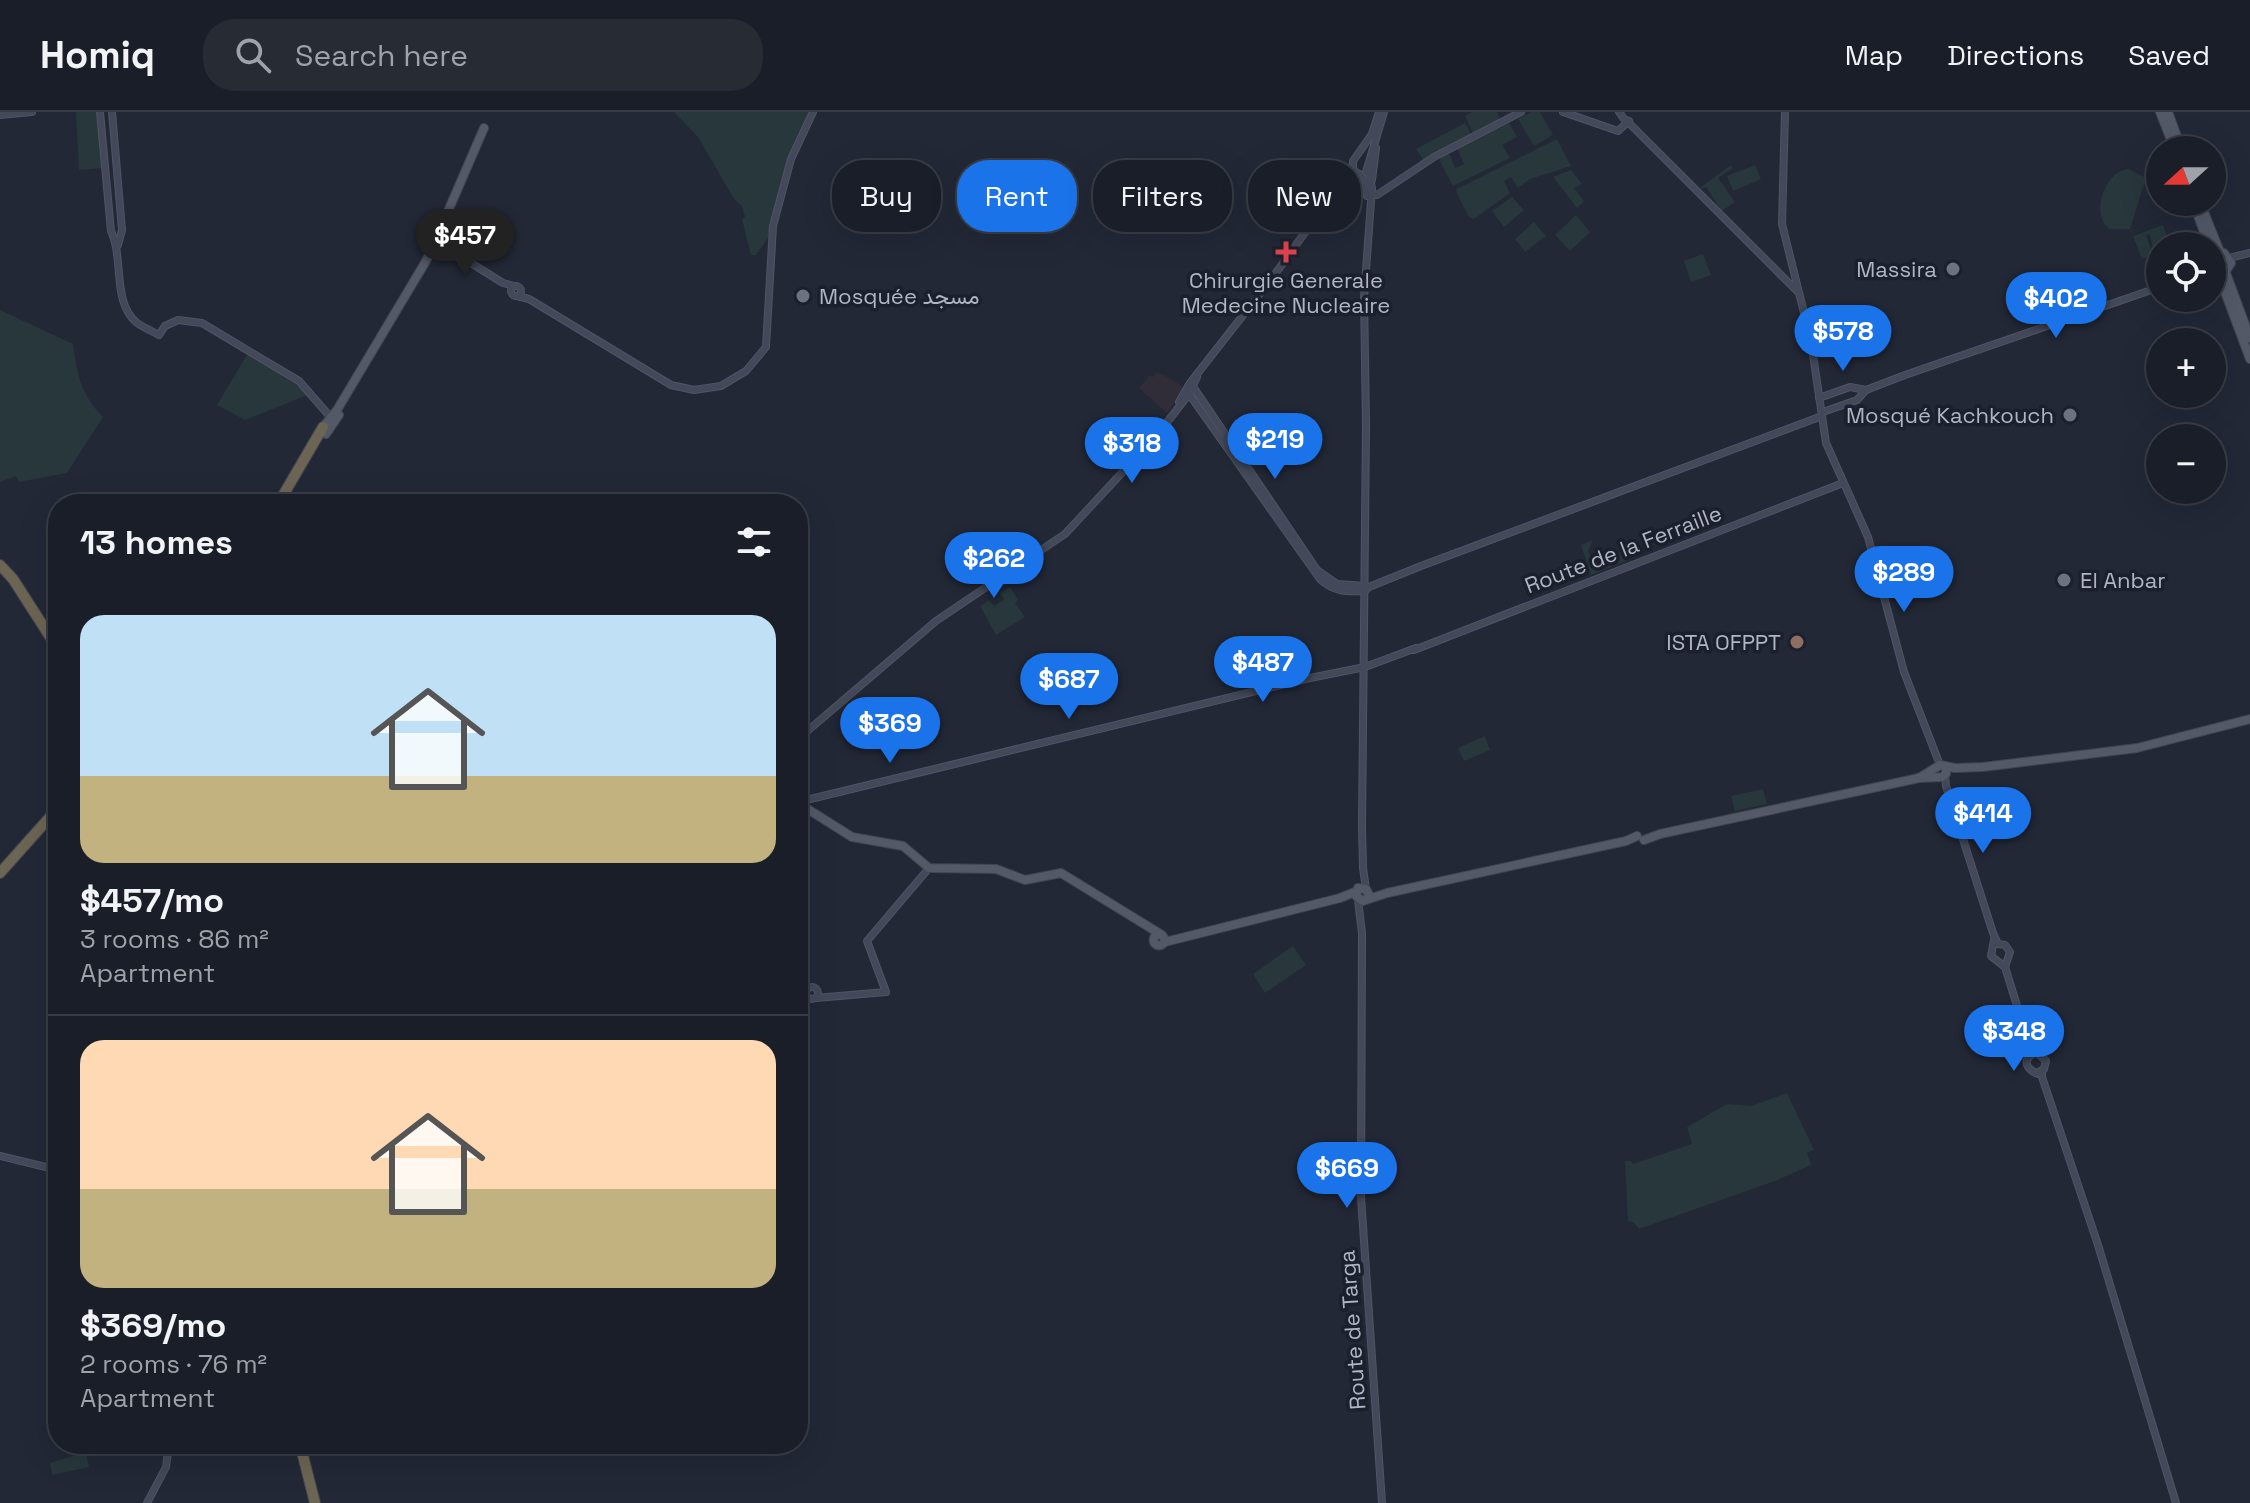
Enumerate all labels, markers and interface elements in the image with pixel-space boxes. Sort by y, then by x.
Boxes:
search box [203,19,763,91]
text: Homiq [40,31,155,79]
icon: search [231,33,275,77]
text: Search here [295,36,468,75]
text: Map [1845,37,1903,73]
text: Directions [1947,37,2084,73]
text: Saved [2128,37,2210,73]
north arrow [2146,136,2226,216]
map controls [2146,136,2226,504]
chip: Buy [832,160,941,232]
chip: Rent [957,160,1077,232]
chip: Filters [1093,160,1232,232]
chip: New [1248,160,1361,232]
pin: $457 [418,209,512,277]
text: $457 [434,218,496,252]
button: locate [2146,232,2226,312]
marker: Chirurgie Generale Medecine Nucleaire [1275,241,1297,263]
place label: Massira [1856,255,1937,283]
marker: Massira [1944,260,1962,278]
place label: Chirurgie Generale Medecine Nucleaire [1182,266,1390,319]
pin: $402 [2009,272,2103,340]
text: $402 [2024,281,2088,315]
place label: Mosquée مسجد [819,282,980,310]
marker: Mosquée مسجد [794,287,812,305]
pin: $578 [1796,305,1890,373]
text: $578 [1812,314,1874,348]
button: + [2146,328,2226,408]
place label: Mosqué Kachkouch [1846,401,2054,429]
marker: Mosqué Kachkouch [2061,406,2079,424]
pin: $219 [1228,413,1322,481]
pin: $318 [1085,417,1179,485]
text: $219 [1245,422,1305,456]
button: − [2146,424,2226,504]
text: $318 [1103,426,1161,460]
street label: Route de la Ferraille [1521,499,1725,599]
icon: filters [732,520,776,564]
text: 13 homes [80,521,233,564]
pin: $262 [947,532,1041,600]
text: $262 [963,541,1025,575]
pin: $289 [1857,546,1951,614]
text: $289 [1873,555,1935,589]
place label: El Anbar [2080,566,2166,594]
marker: El Anbar [2055,571,2073,589]
place label: ISTA OFPPT [1666,628,1781,656]
marker: ISTA OFPPT [1788,633,1806,651]
pin: $487 [1216,636,1310,704]
text: $487 [1232,645,1294,679]
pin: $687 [1022,653,1116,721]
text: $687 [1038,662,1100,696]
icon: home [356,667,500,811]
pin: $369 [843,697,937,765]
text: $369 [858,706,922,740]
pin: $414 [1936,787,2030,855]
text: $414 [1953,796,2013,830]
text: $457/mo [80,879,224,922]
text: 3 rooms · 86 m² [80,922,269,956]
text: Apartment [80,956,215,990]
pin: $348 [1967,1005,2061,1073]
text: $348 [1982,1014,2046,1048]
icon: home [356,1092,500,1236]
pin: $669 [1300,1142,1394,1210]
text: $669 [1315,1151,1379,1185]
street label: Route de Targa [1332,1249,1372,1411]
text: $369/mo [80,1304,226,1347]
text: 2 rooms · 76 m² [80,1347,267,1381]
text: Apartment [80,1381,215,1415]

